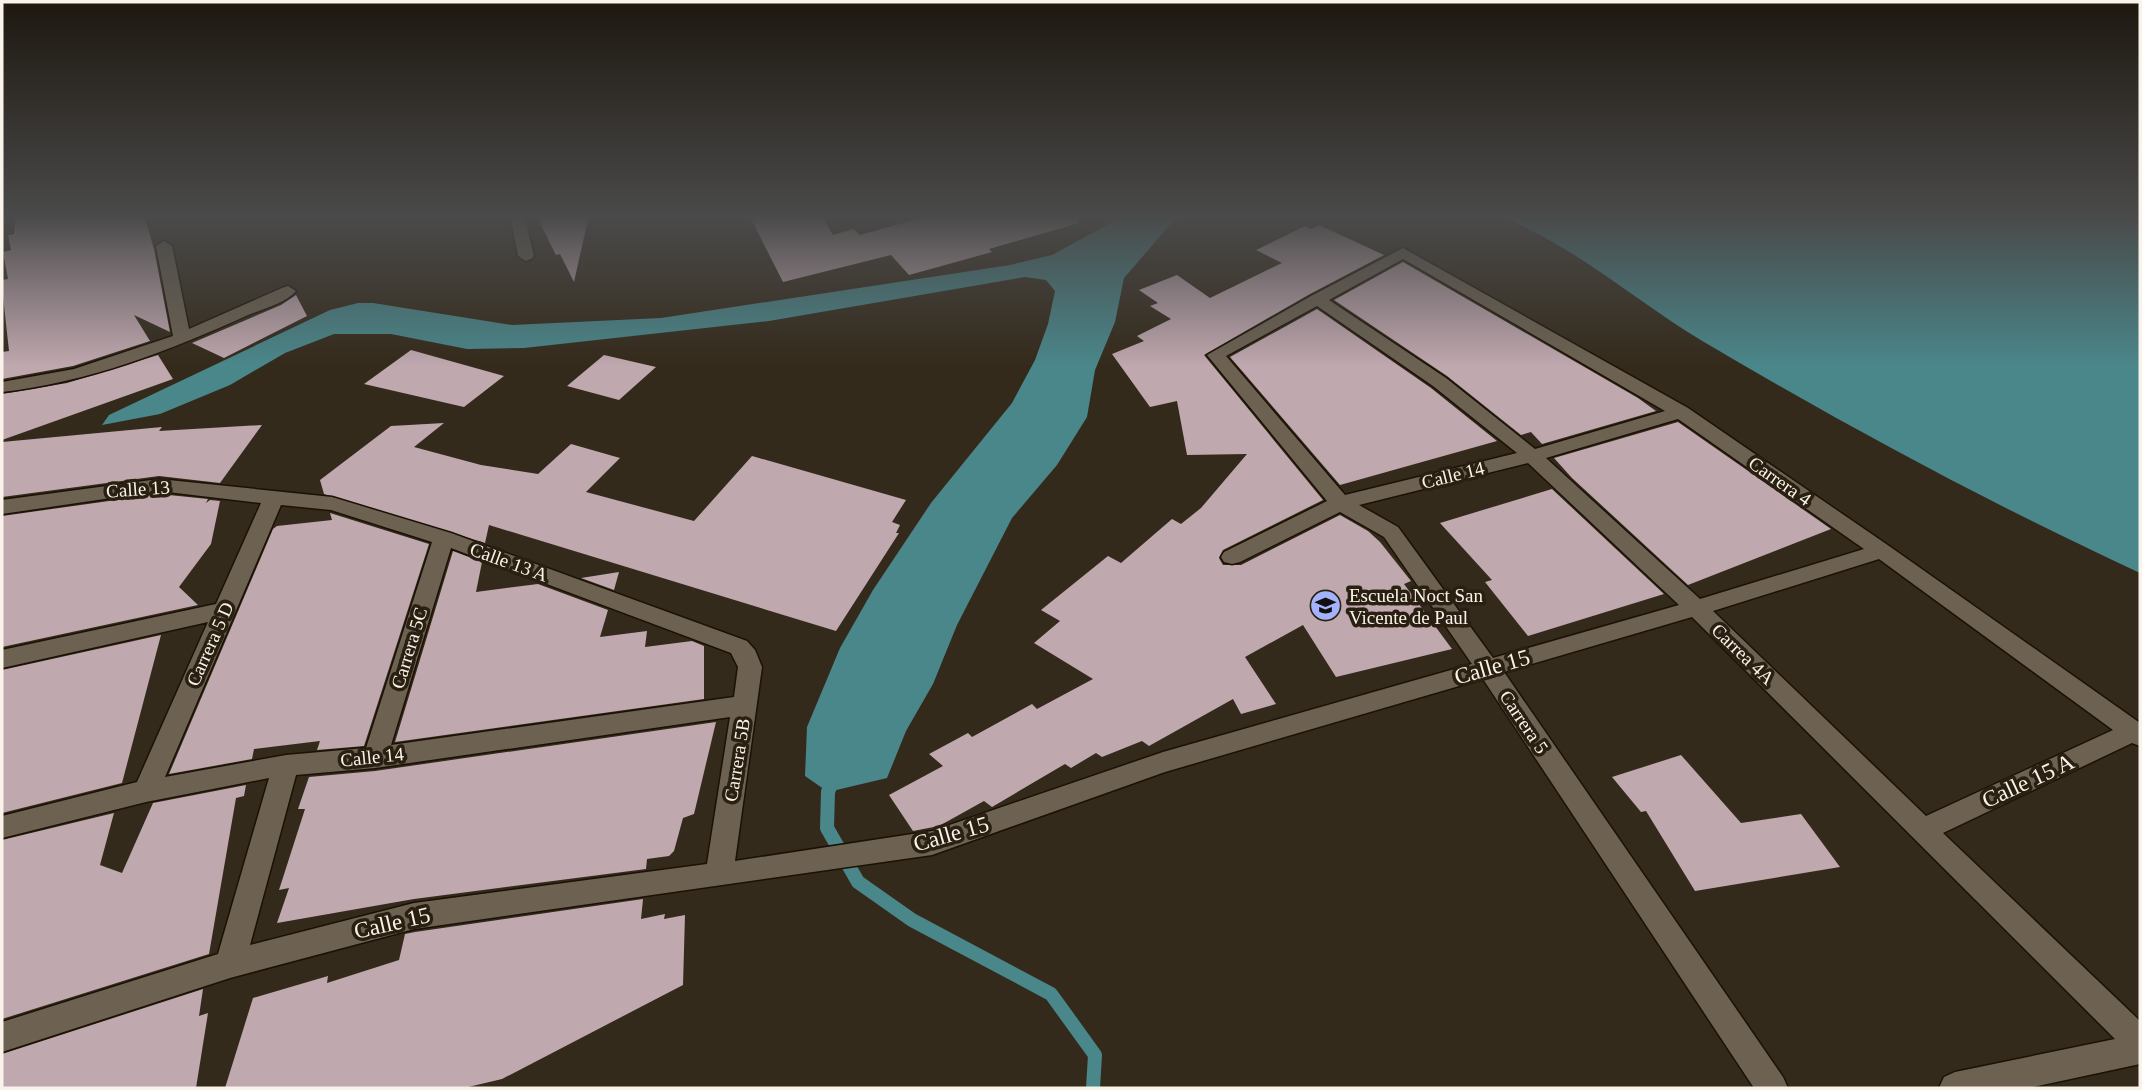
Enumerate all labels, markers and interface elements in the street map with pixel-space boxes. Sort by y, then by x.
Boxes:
street label: Carrera 4 [1745,452,1816,510]
street label: Calle 14 [1419,457,1487,493]
street label: Calle 13 [105,476,171,502]
street label: Calle 13 A [467,538,551,586]
place label: Escuela Noct San Vicente de Paul [1349,585,1484,628]
school or university icon: Escuela Noct San Vicente de Paul [1309,589,1343,623]
street label: Carrera 5 D [182,599,238,689]
street label: Carrera 5C [387,605,431,691]
street label: Carrea 4A [1707,619,1779,689]
street label: Calle 15 [1451,644,1533,690]
street label: Carrera 5 [1495,687,1553,757]
street label: Carrera 5B [720,717,754,803]
street label: Calle 14 [339,743,405,771]
street label: Calle 15 A [1978,749,2078,813]
street label: Calle 15 [910,811,992,857]
street label: Calle 15 [352,902,432,944]

